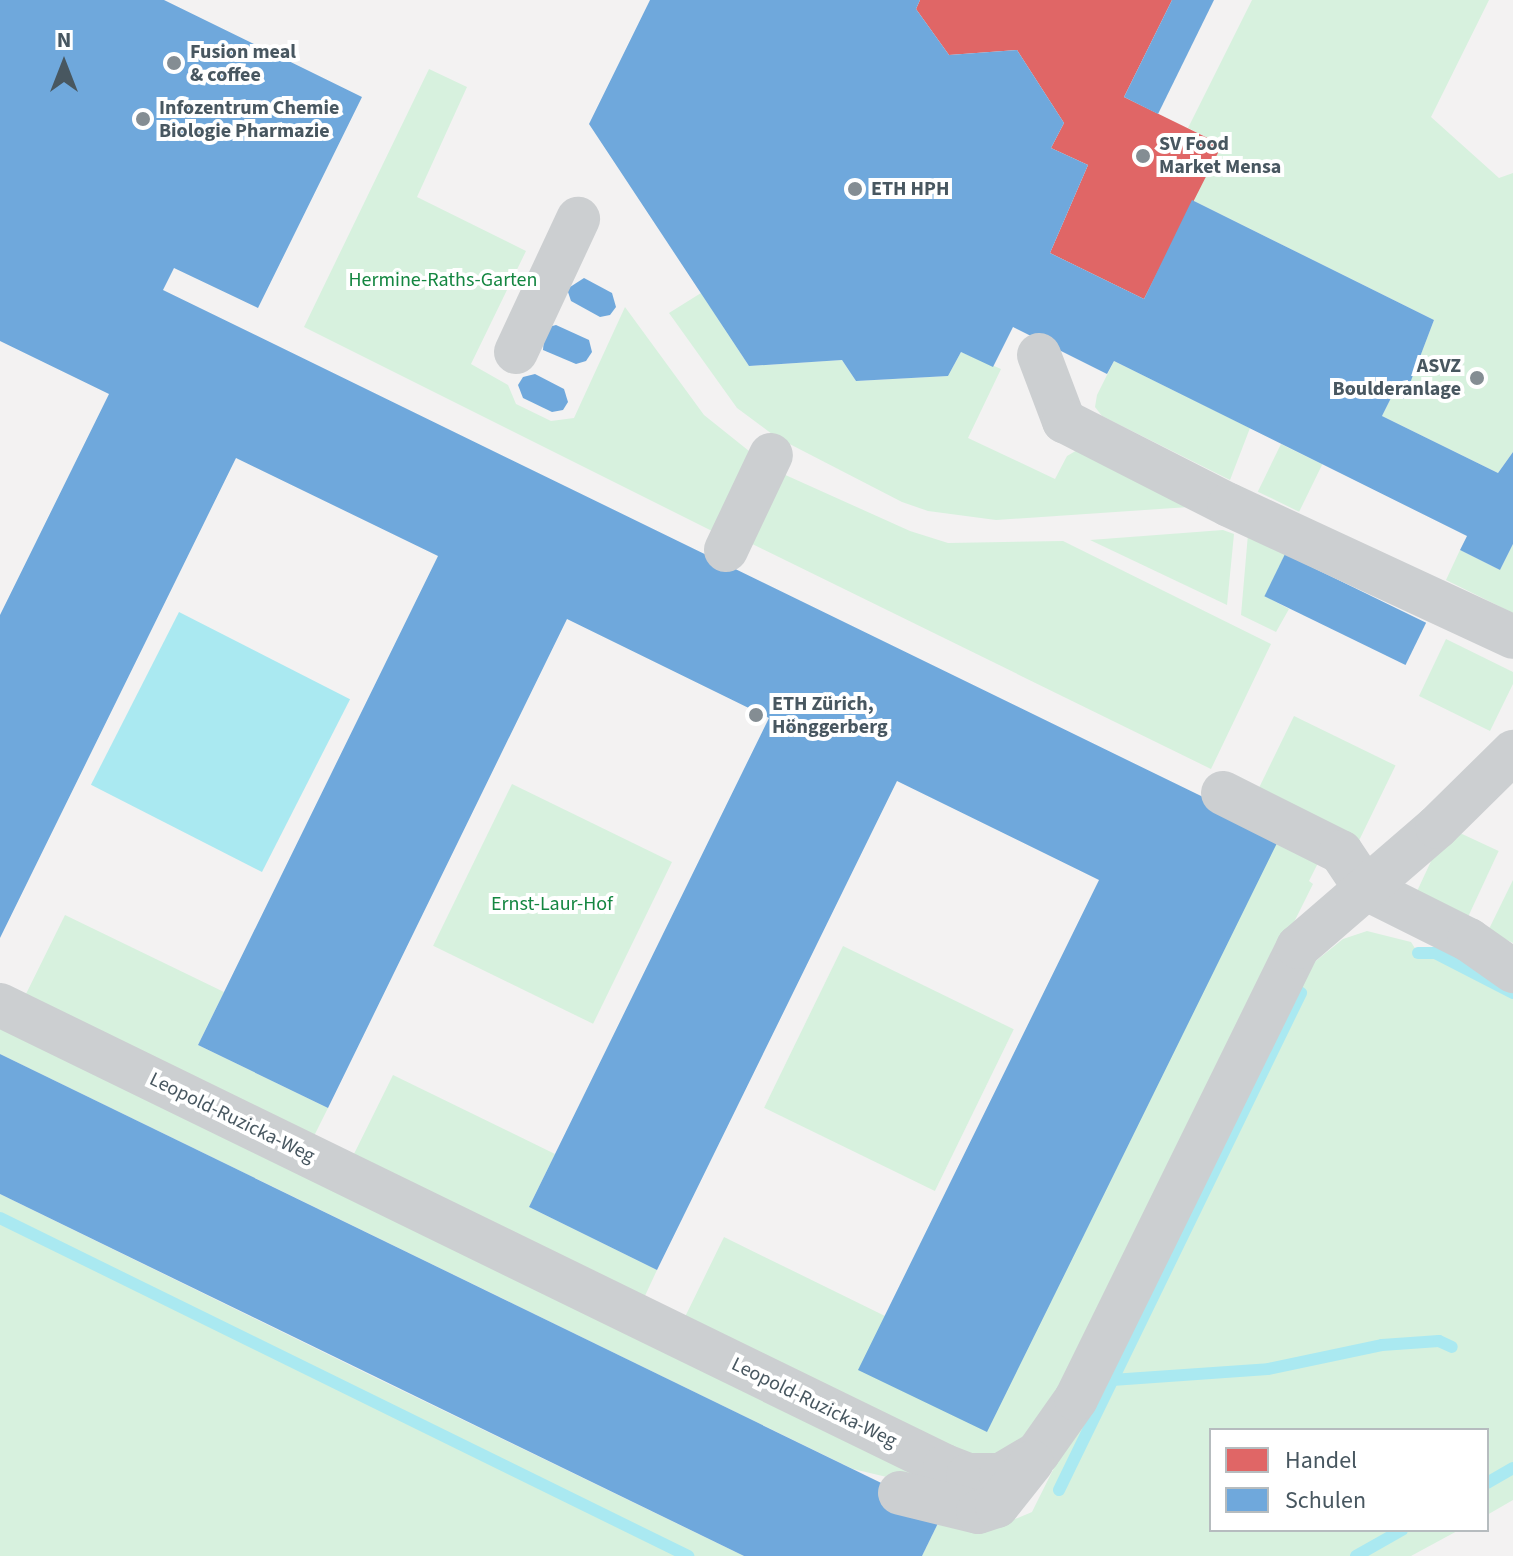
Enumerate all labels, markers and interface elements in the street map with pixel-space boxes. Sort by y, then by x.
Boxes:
north arrow [24,24,104,104]
text: N [57,24,71,56]
place label: Fusion meal & coffee [190,40,296,87]
marker: Fusion meal & coffee [165,54,183,72]
place label: Infozentrum Chemie Biologie Pharmazie [159,96,339,143]
marker: Infozentrum Chemie Biologie Pharmazie [134,110,152,128]
place label: SV Food Market Mensa [1159,132,1281,179]
marker: SV Food Market Mensa [1134,147,1152,165]
place label: ETH HPH [871,177,949,201]
marker: ETH HPH [846,180,864,198]
park label: Hermine-Raths-Garten [349,268,537,292]
place label: ASVZ Boulderanlage [1333,354,1461,401]
marker: ASVZ Boulderanlage [1468,369,1486,387]
place label: ETH Zürich, Hönggerberg [772,692,888,739]
marker: ETH Zürich, Hönggerberg [747,706,765,724]
park label: Ernst-Laur-Hof [491,892,613,916]
street label: Leopold-Ruzicka-Weg [146,1068,318,1168]
street label: Leopold-Ruzicka-Weg [728,1353,900,1453]
legend [1209,1428,1489,1532]
text: Handel [1285,1443,1357,1478]
text: Schulen [1285,1483,1366,1518]

